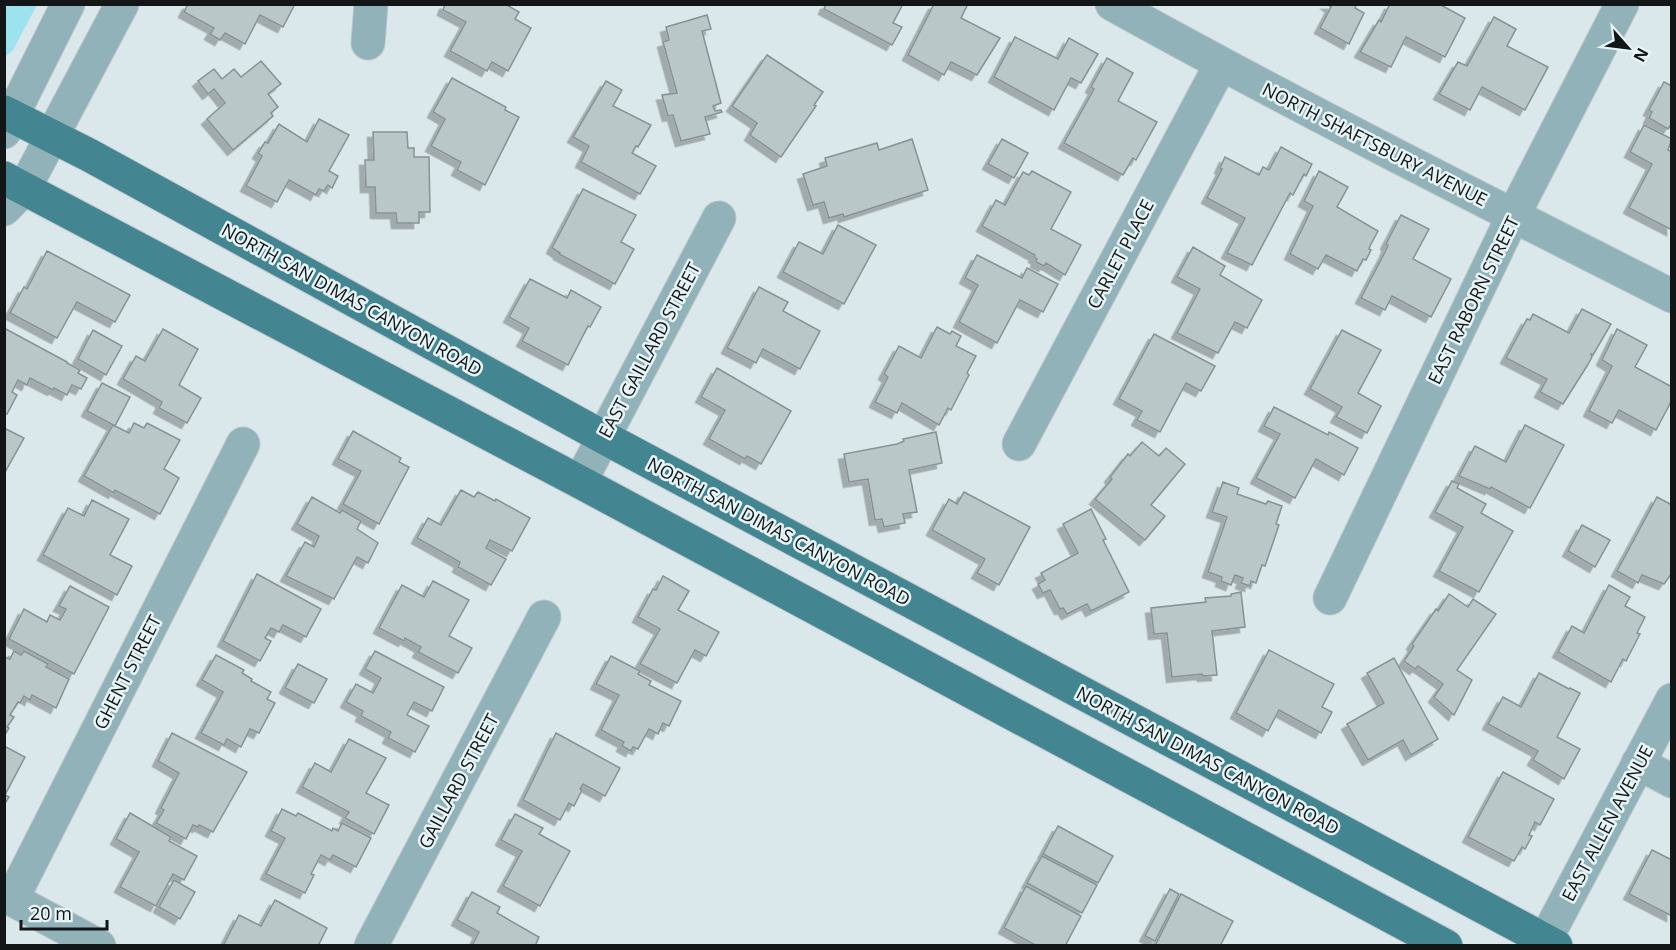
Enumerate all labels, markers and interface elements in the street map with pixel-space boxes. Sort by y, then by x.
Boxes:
north arrow [1598,18,1658,78]
text: N [1628,44,1654,66]
street label: NORTH SHAFTSBURY AVENUE [1258,77,1492,211]
street label: CARLET PLACE [1081,195,1159,313]
street label: EAST RABORN STREET [1422,212,1524,388]
street label: NORTH SAN DIMAS CANYON ROAD [217,217,487,381]
street label: EAST GAILLARD STREET [593,258,705,442]
street label: NORTH SAN DIMAS CANYON ROAD [643,451,915,611]
street label: GHENT STREET [88,611,166,733]
street label: NORTH SAN DIMAS CANYON ROAD [1072,680,1344,840]
street label: GAILLARD STREET [412,709,504,853]
street label: EAST ALLEN AVENUE [1556,741,1658,905]
scale bar [21,893,106,931]
text: 20 m [30,901,72,925]

